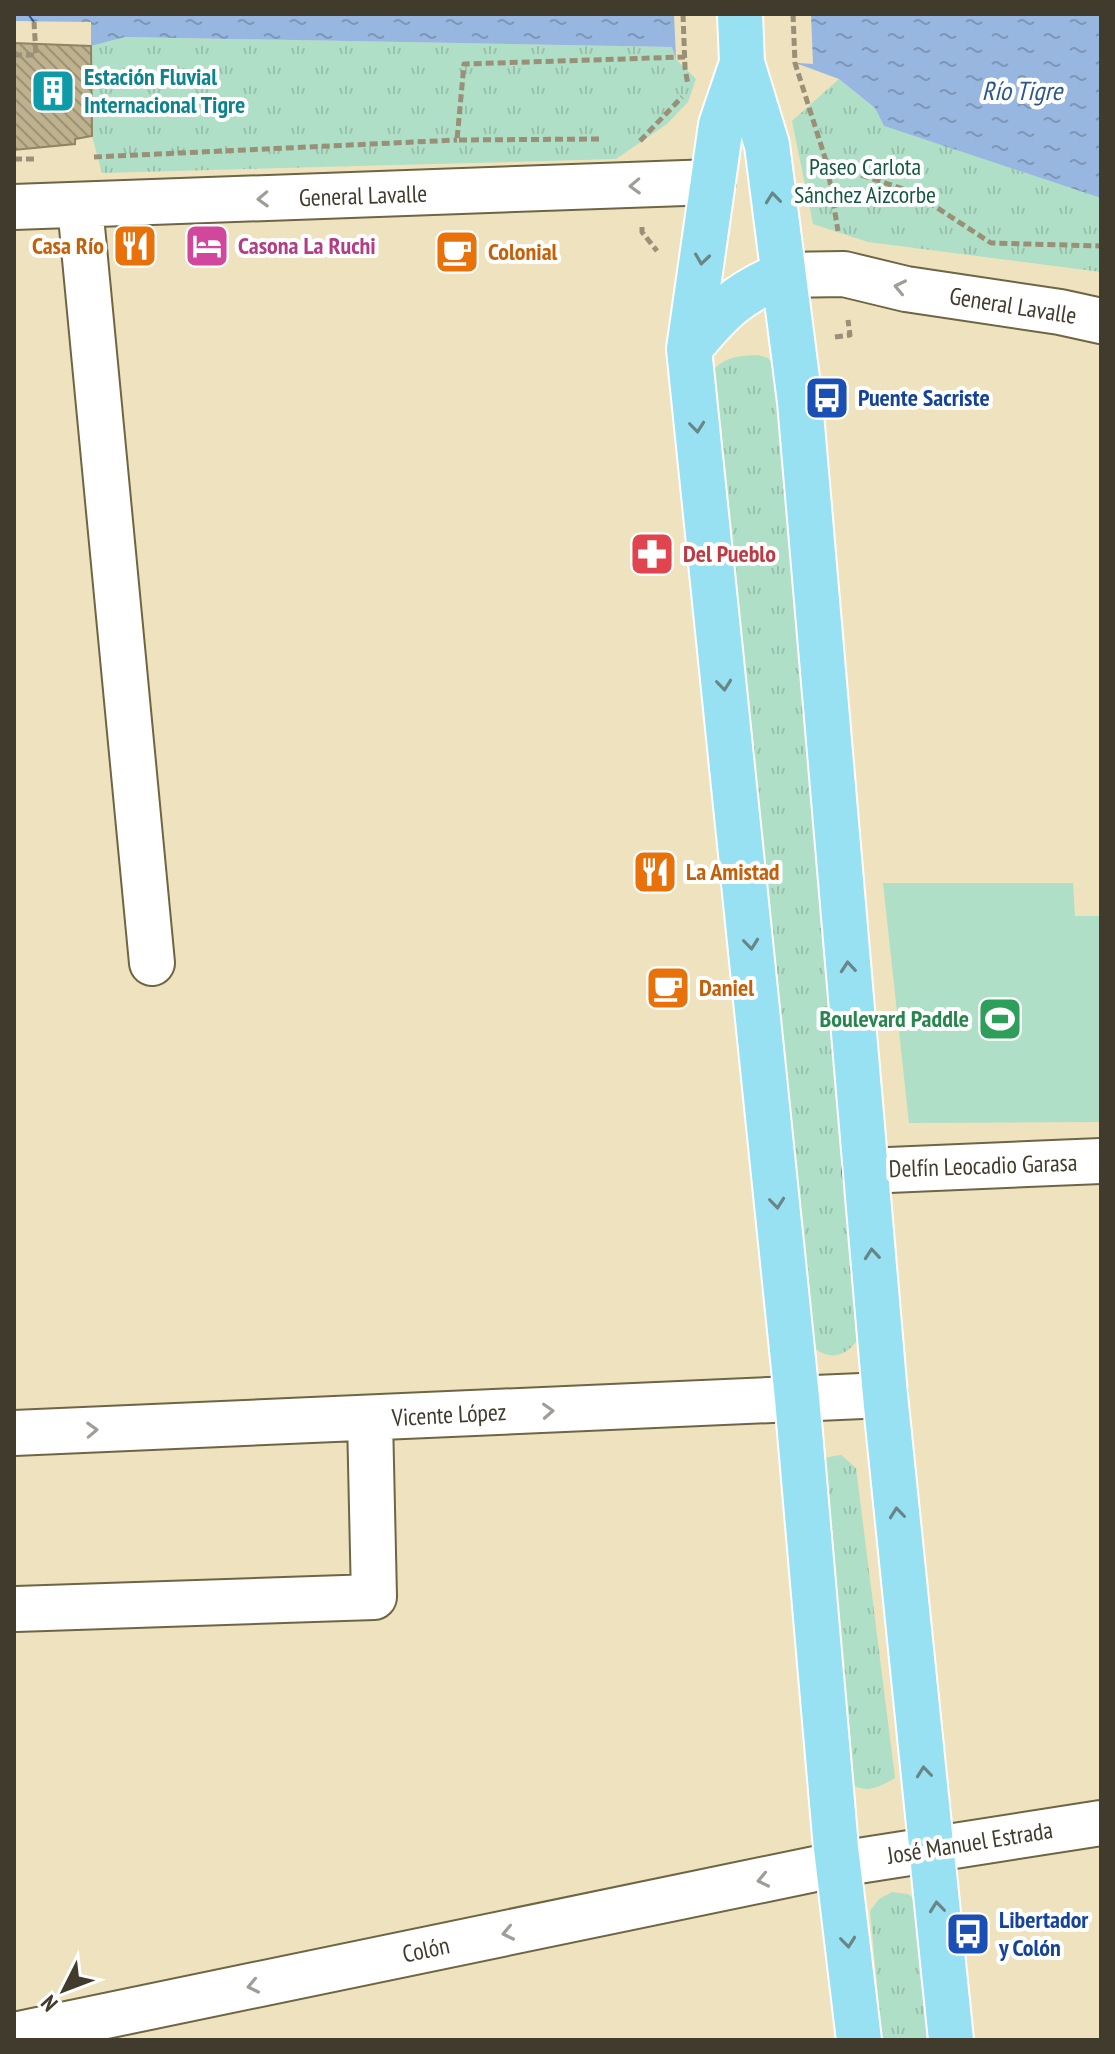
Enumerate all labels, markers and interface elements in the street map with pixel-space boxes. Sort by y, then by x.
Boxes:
place label: Estación Fluvial Internacional Tigre [84,61,245,120]
building icon: Estación Fluvial Internacional Tigre [29,67,77,115]
water label: Río Tigre [982,74,1065,107]
park label: Paseo Carlota Sánchez Aizcorbe [794,151,936,210]
one-way arrow [628,177,641,194]
street label: General Lavalle [298,178,428,213]
one-way arrow [256,191,269,208]
one-way arrow [765,191,782,204]
restaurant icon: Casa Río [111,222,159,270]
hotel icon: Casona La Ruchi [183,222,231,270]
cafe icon: Colonial [433,228,481,276]
place label: Casa Río [32,230,104,261]
place label: Casona La Ruchi [238,230,376,261]
place label: Colonial [488,236,558,267]
one-way arrow [694,252,711,266]
one-way arrow [894,279,907,296]
street label: General Lavalle [947,280,1079,331]
bus stop icon: Puente Sacriste [803,374,851,422]
place label: Puente Sacriste [858,382,990,413]
one-way arrow [688,421,705,434]
pharmacy icon: Del Pueblo [628,530,676,578]
place label: Del Pueblo [683,538,776,569]
one-way arrow [715,679,732,692]
restaurant icon: La Amistad [631,848,679,896]
place label: La Amistad [686,856,780,887]
one-way arrow [742,938,759,951]
one-way arrow [840,960,857,973]
cafe icon: Daniel [644,964,692,1012]
place label: Daniel [699,972,754,1003]
sports icon: Boulevard Paddle [976,995,1024,1043]
place label: Boulevard Paddle [820,1003,969,1034]
street label: Delfín Leocadio Garasa [888,1147,1078,1184]
one-way arrow [769,1197,786,1210]
one-way arrow [864,1247,881,1260]
street label: Vicente López [390,1396,507,1433]
one-way arrow [542,1402,555,1419]
one-way arrow [86,1421,99,1438]
one-way arrow [888,1506,905,1519]
one-way arrow [915,1765,932,1778]
street label: José Manuel Estrada [884,1814,1055,1871]
one-way arrow [756,1871,770,1888]
one-way arrow [929,1900,946,1913]
place label: Libertador y Colón [998,1904,1089,1963]
bus stop icon: Libertador y Colón [944,1910,992,1958]
one-way arrow [502,1924,515,1941]
street label: Colón [400,1929,452,1970]
one-way arrow [839,1936,856,1949]
north arrow [24,1950,104,2030]
one-way arrow [247,1977,261,1994]
text: N [35,1990,64,2017]

